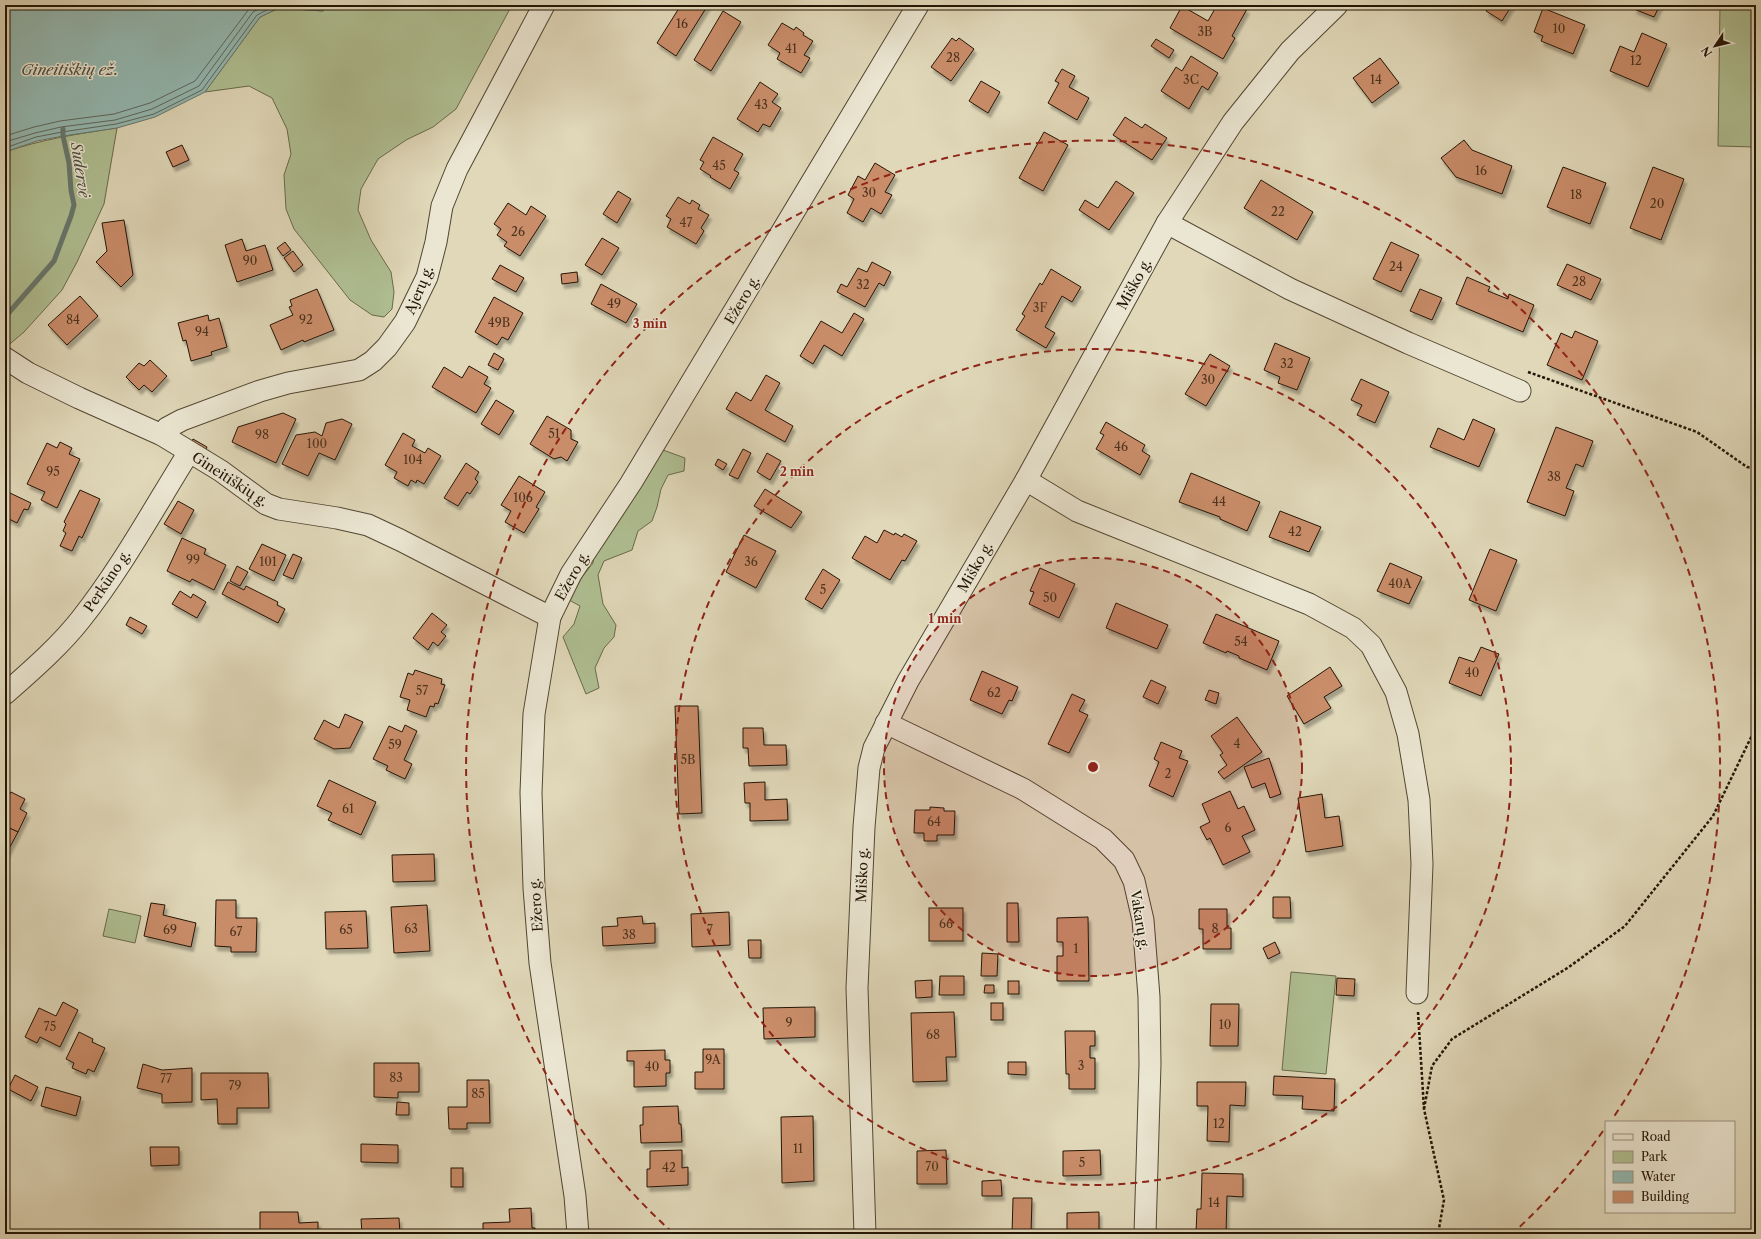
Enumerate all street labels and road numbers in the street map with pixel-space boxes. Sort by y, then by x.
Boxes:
street label: Miško g. [1113,255,1155,313]
street label: Ajerų g. [400,263,437,318]
street label: Ežero g. [720,272,764,328]
street label: Gineitiškių g. [189,448,271,510]
street label: Miško g. [953,539,997,595]
street label: Perkūno g. [80,546,134,616]
street label: Ežero g. [551,548,593,604]
street label: Miško g. [852,847,872,903]
street label: Ežero g. [525,878,547,932]
street label: Vakarų g. [1126,888,1154,951]

